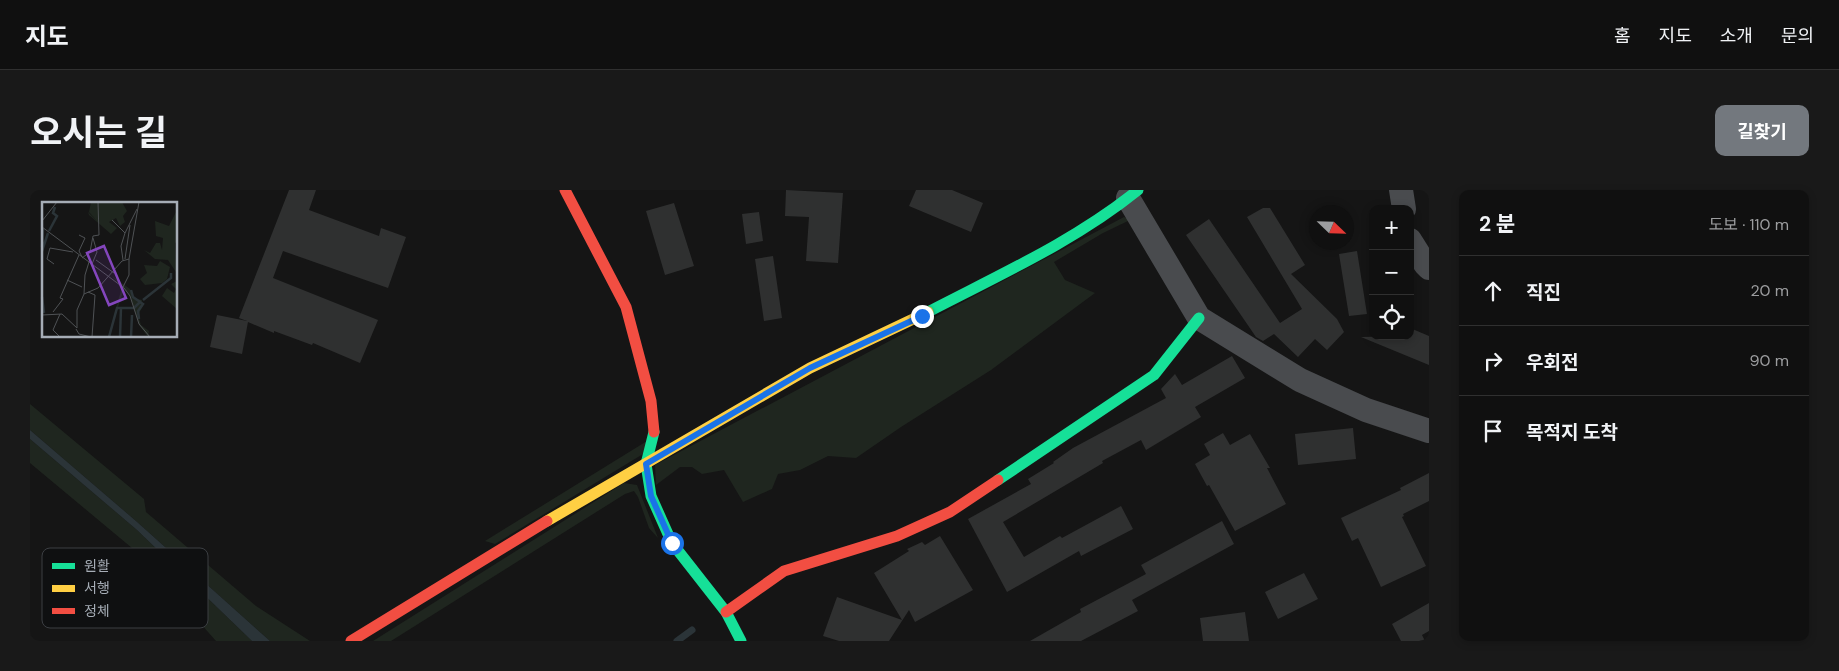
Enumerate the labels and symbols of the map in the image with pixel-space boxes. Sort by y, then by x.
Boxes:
inset map [42,202,178,338]
north arrow [1309,205,1354,250]
route end [911,305,934,328]
route start [661,532,684,555]
legend [42,548,208,628]
text: 원활 [84,557,110,575]
text: 서행 [84,579,110,597]
text: 정체 [84,602,110,620]

